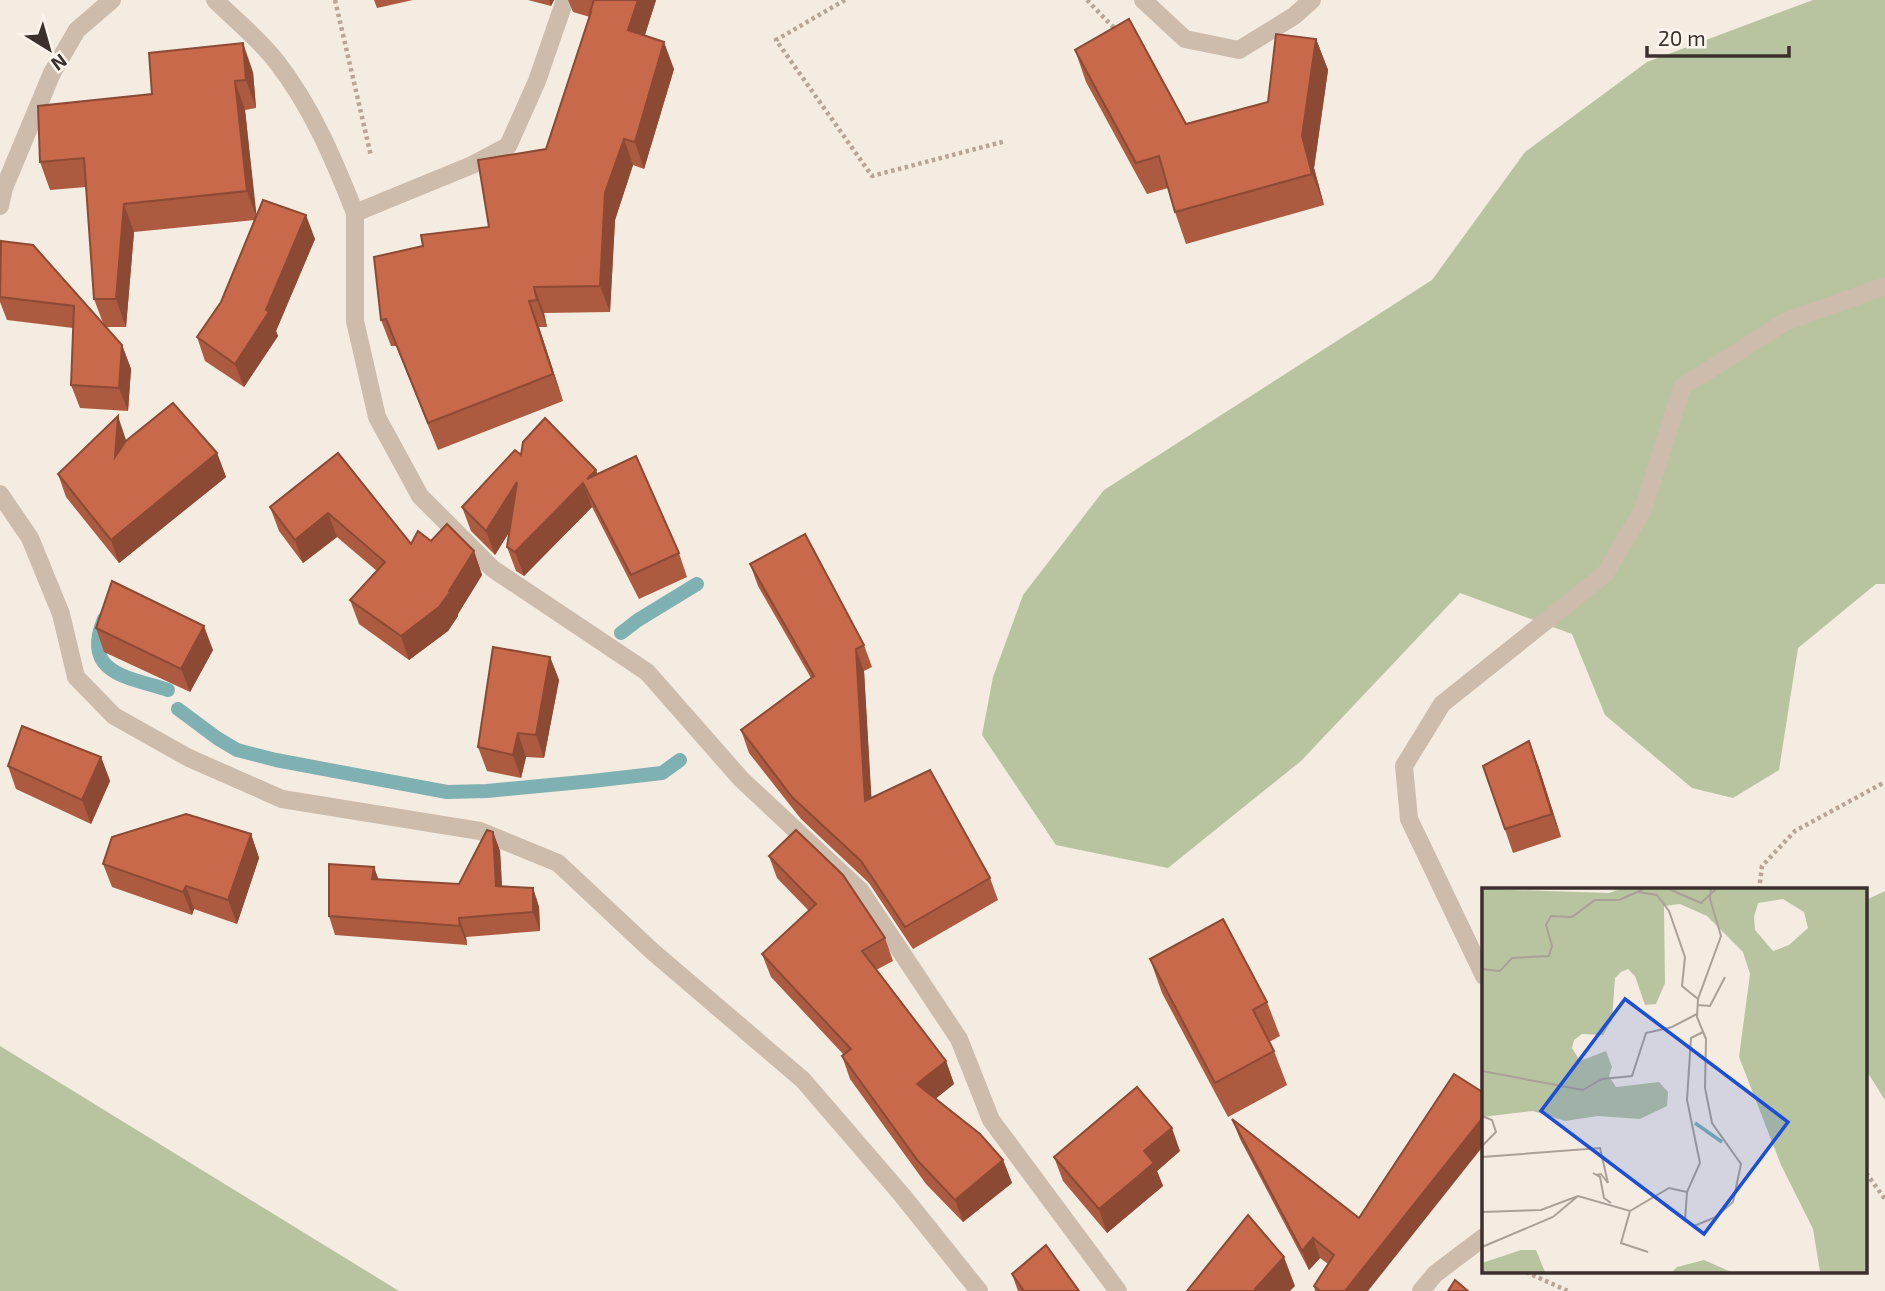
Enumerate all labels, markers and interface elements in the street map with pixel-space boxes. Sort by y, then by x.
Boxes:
north arrow [14,14,84,84]
scale bar [1647,14,1789,58]
text: 20 m [1658,25,1706,50]
text: N [47,50,72,76]
inset map [1482,888,1868,1274]

